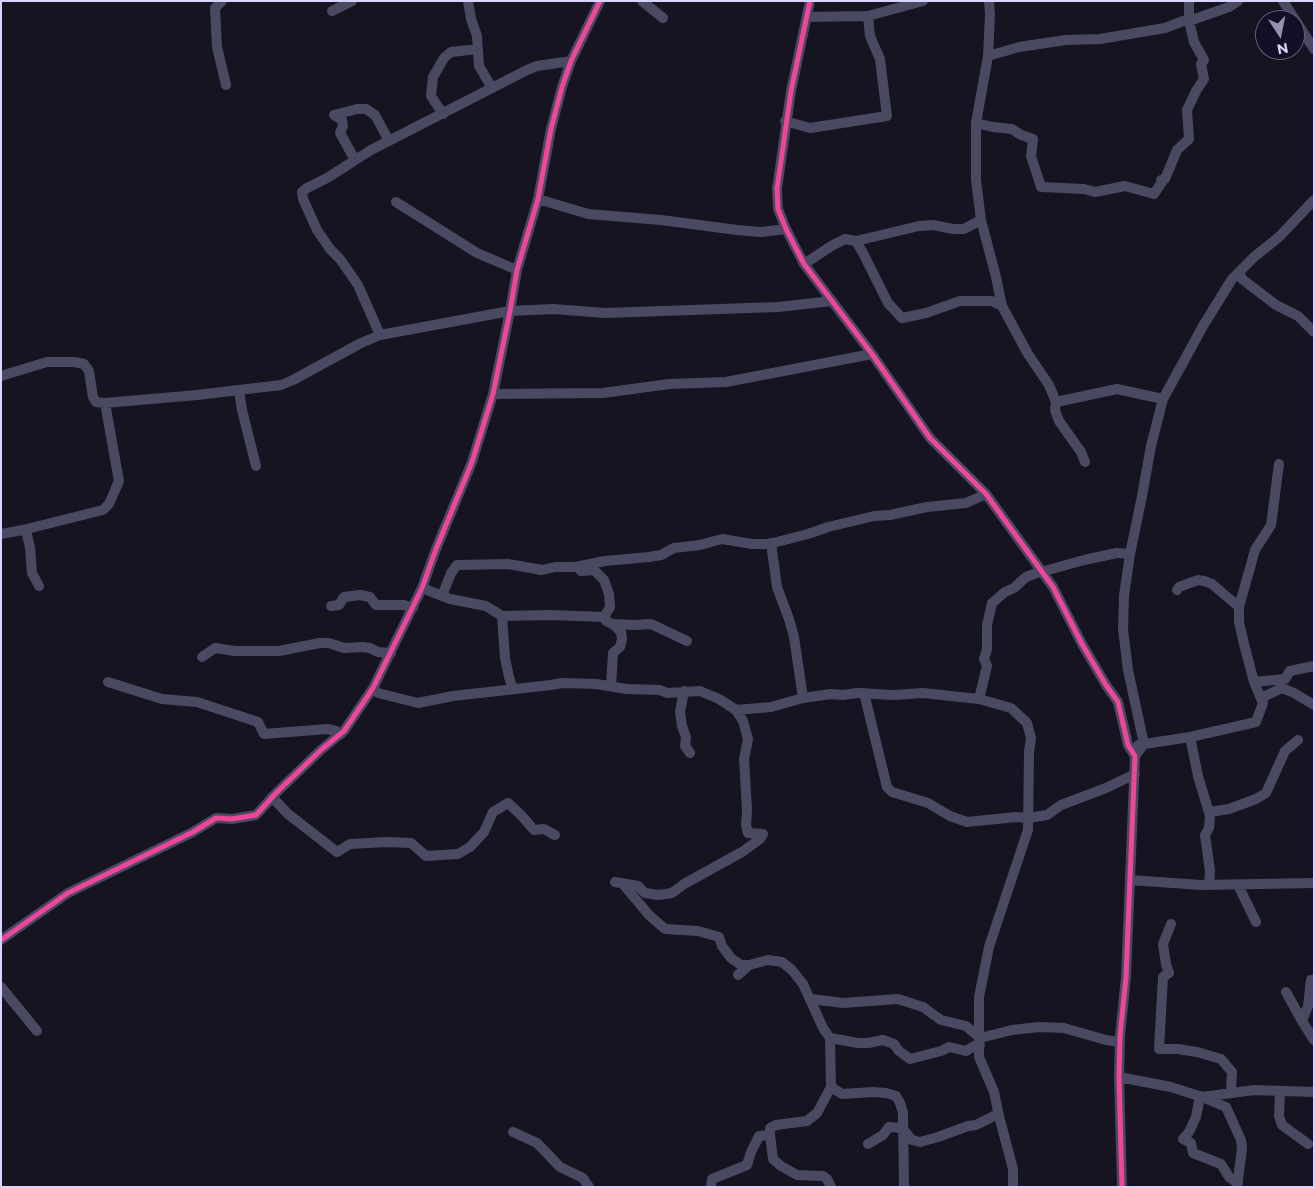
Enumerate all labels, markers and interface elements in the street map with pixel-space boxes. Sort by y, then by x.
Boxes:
north arrow [1255,10,1305,60]
text: N [1275,39,1290,59]

